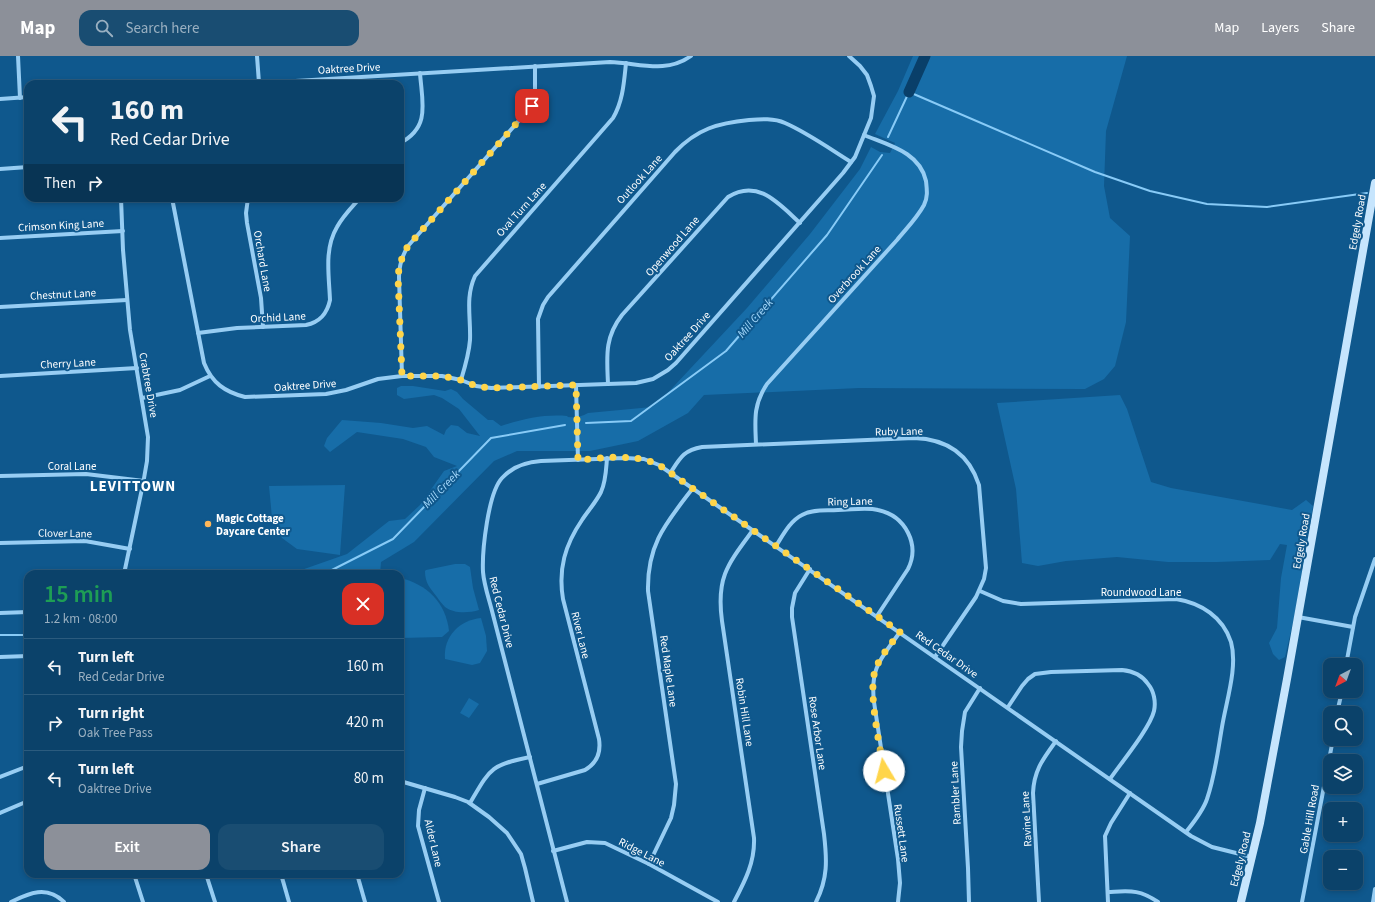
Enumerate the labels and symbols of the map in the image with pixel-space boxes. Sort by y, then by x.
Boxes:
street label: Oaktree Drive [317,59,381,78]
pin [515,89,549,123]
street label: Outlook Lane [613,151,666,207]
street label: Oval Turn Lane [493,178,550,240]
street label: Edgely Road [1345,193,1370,251]
street label: Openwood Lane [642,213,703,280]
street label: Crimson King Lane [18,216,105,235]
street label: Orchard Lane [250,229,275,293]
street label: Overbrook Lane [824,242,885,307]
street label: Chestnut Lane [30,285,97,304]
water label: Mill Creek [733,295,778,342]
street label: Oaktree Drive [661,308,714,365]
street label: Orchid Lane [250,309,307,326]
street label: Crabtree Drive [135,351,162,419]
street label: Cherry Lane [40,355,97,372]
street label: Oaktree Drive [273,376,337,395]
street label: Ruby Lane [875,424,924,439]
street label: Coral Lane [48,459,97,474]
water label: Mill Creek [419,466,464,512]
district label: LEVITTOWN [90,476,176,497]
street label: Ring Lane [827,494,873,509]
place label: Magic Cottage Daycare Center [216,511,291,539]
street label: Edgely Road [1289,512,1314,570]
marker: Magic Cottage Daycare Center [203,519,213,529]
street label: Clover Lane [38,526,93,541]
street label: Red Cedar Drive [485,575,518,650]
street label: Roundwood Lane [1101,585,1182,600]
street label: River Lane [567,610,594,661]
street label: Red Cedar Drive [912,627,981,682]
street label: Red Maple Lane [656,634,681,708]
north arrow [1323,658,1363,698]
street label: Robin Hill Lane [732,677,757,748]
street label: Rose Arbor Lane [805,695,830,772]
position arrow [863,750,905,792]
street label: Rambler Lane [946,760,965,825]
street label: Gable Hill Road [1296,783,1323,855]
street label: Ravine Lane [1018,790,1035,847]
street label: Russett Lane [890,803,913,864]
street label: Alder Lane [421,818,446,869]
street label: Edgely Road [1226,830,1255,888]
street label: Ridge Lane [616,834,668,871]

